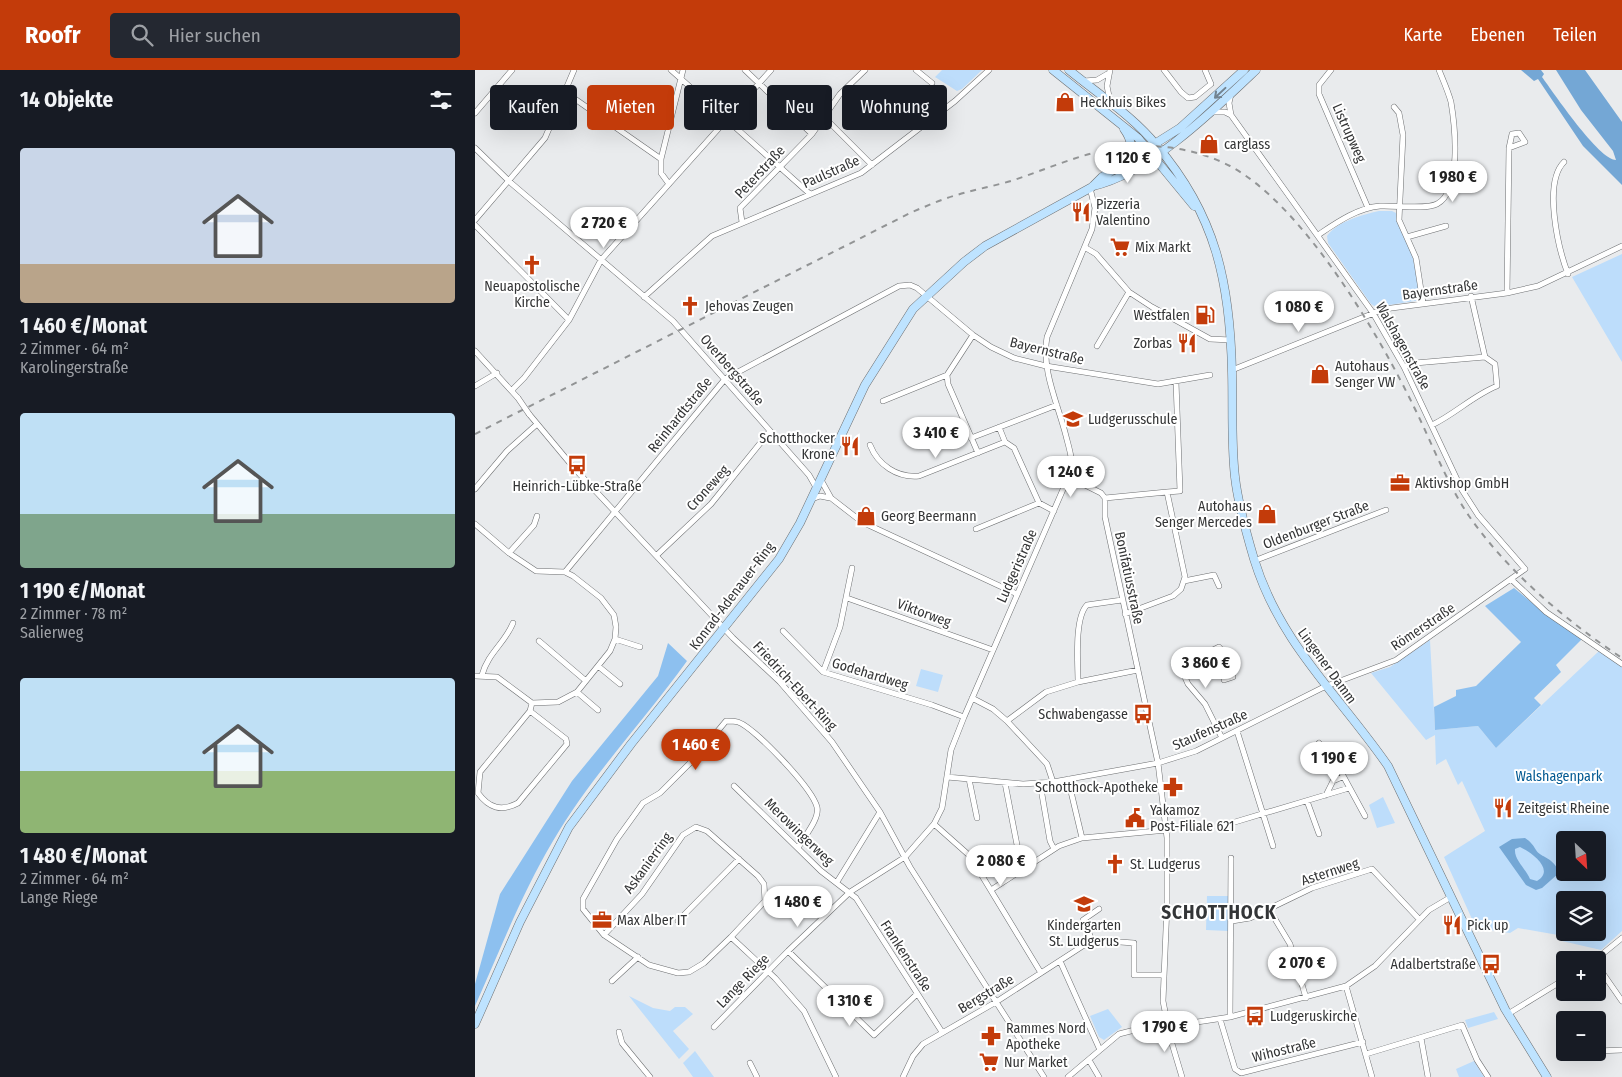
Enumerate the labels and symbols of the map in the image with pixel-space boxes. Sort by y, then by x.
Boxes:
one-way arrow [1214,87,1227,99]
shop icon: Heckhuis Bikes [1054,91,1076,113]
place label: Heckhuis Bikes [1080,94,1166,111]
street label: Listrupweg [1329,101,1370,165]
shop icon: carglass [1198,133,1220,155]
place label: carglass [1224,136,1270,153]
street label: Peterstraße [731,142,789,202]
pin: 1 120 € [1082,142,1174,184]
street label: Paulstraße [800,152,862,192]
pin: 1 980 € [1407,160,1499,203]
place label: Pizzeria Valentino [1096,196,1150,229]
restaurant icon: Pizzeria Valentino [1070,201,1092,223]
pin: 2 720 € [558,206,650,249]
supermarket icon: Mix Markt [1109,236,1131,258]
place label: Mix Markt [1135,239,1191,256]
church icon: Neuapostolische Kirche [521,254,543,276]
street label: Bayernstraße [1401,276,1479,304]
place label: Neuapostolische Kirche [484,278,580,311]
pin: 1 080 € [1253,290,1345,333]
church icon: Jehovas Zeugen [679,295,701,317]
place label: Jehovas Zeugen [705,298,794,315]
street label: Walshagenstraße [1372,299,1434,393]
fuel station icon: Westfalen [1194,304,1216,326]
place label: Westfalen [1134,307,1190,324]
street label: Overbergstraße [697,331,768,409]
restaurant icon: Zorbas [1176,332,1198,354]
street label: Bayernstraße [1008,334,1086,368]
place label: Zorbas [1133,335,1172,352]
place label: Autohaus Senger VW [1335,358,1396,391]
shop icon: Autohaus Senger VW [1309,363,1331,385]
street label: Reinhardtstraße [644,374,716,456]
school or university icon: Ludgerusschule [1062,408,1084,430]
place label: Ludgerusschule [1088,411,1177,428]
pin: 3 410 € [890,416,982,459]
place label: Schotthocker Krone [759,430,835,463]
restaurant icon: Schotthocker Krone [839,435,861,457]
bus stop icon: Heinrich-Lübke-Straße [566,454,588,476]
pin: 1 240 € [1025,456,1117,498]
street label: Croneweg [683,461,733,514]
office icon: Aktivshop GmbH [1389,472,1411,494]
place label: Aktivshop GmbH [1415,475,1509,492]
place label: Heinrich-Lübke-Straße [512,478,642,495]
street label: Oldenburger Straße [1260,497,1372,553]
place label: Autohaus Senger Mercedes [1155,498,1252,531]
shop icon: Autohaus Senger Mercedes [1256,503,1278,525]
shop icon: Georg Beermann [855,505,877,527]
place label: Georg Beermann [881,508,977,525]
street label: Ludgeristraße [993,526,1041,605]
street label: Bonifatiusstraße [1111,530,1147,626]
street label: Konrad-Adenauer-Ring [686,538,778,653]
street label: Viktorweg [895,595,954,631]
street label: Römerstraße [1388,599,1458,655]
street label: Lingener Damm [1294,625,1360,707]
street label: Friedrich-Ebert-Ring [749,638,841,734]
pin: 3 860 € [1160,646,1252,689]
street label: Godehardweg [830,654,911,694]
bus stop icon: Schwabengasse [1132,703,1154,725]
place label: Schwabengasse [1038,706,1128,723]
street label: Staufenstraße [1170,706,1250,754]
pin: 1 460 € [650,728,742,771]
pin: 1 190 € [1288,742,1380,784]
park label: Walshagenpark [1516,768,1603,785]
pharmacy icon: Schotthock-Apotheke [1162,776,1184,798]
place label: Schotthock-Apotheke [1035,779,1158,796]
street label: Merowingerweg [761,795,837,870]
restaurant icon: Zeitgeist Rheine [1492,797,1514,819]
place label: Zeitgeist Rheine [1518,800,1610,817]
place label: Yakamoz Post-Filiale 621 [1150,802,1235,835]
public building icon: Yakamoz Post-Filiale 621 [1124,807,1146,829]
street label: Askanierring [620,829,676,897]
north arrow [1556,831,1606,881]
pin: 2 080 € [955,844,1047,887]
church icon: St. Ludgerus [1104,853,1126,875]
street label: Asternweg [1299,855,1361,889]
place label: St. Ludgerus [1130,856,1200,873]
pin: 1 480 € [752,886,844,928]
school or university icon: Kindergarten St. Ludgerus [1073,893,1095,915]
district label: SCHOTTHOCK [1161,901,1277,924]
office icon: Max Alber IT [591,909,613,931]
place label: Max Alber IT [617,912,688,929]
restaurant icon: Pick up [1441,914,1463,936]
street label: Frankenstraße [877,917,935,995]
place label: Kindergarten St. Ludgerus [1047,917,1121,950]
place label: Pick up [1467,917,1508,934]
pin: 2 070 € [1256,946,1348,989]
street label: Lange Riege [713,950,773,1011]
bus stop icon: Adalbertstraße [1480,953,1502,975]
place label: Adalbertstraße [1391,956,1476,973]
street label: Bergstraße [955,971,1017,1017]
pin: 1 310 € [804,984,896,1027]
bus stop icon: Ludgeruskirche [1244,1005,1266,1027]
place label: Ludgeruskirche [1270,1008,1357,1025]
pin: 1 790 € [1119,1010,1211,1053]
place label: Rammes Nord Apotheke [1006,1020,1086,1053]
pharmacy icon: Rammes Nord Apotheke [980,1025,1002,1047]
street label: Wihostraße [1250,1034,1318,1066]
supermarket icon: Nur Market [978,1051,1000,1073]
place label: Nur Market [1004,1054,1068,1071]

